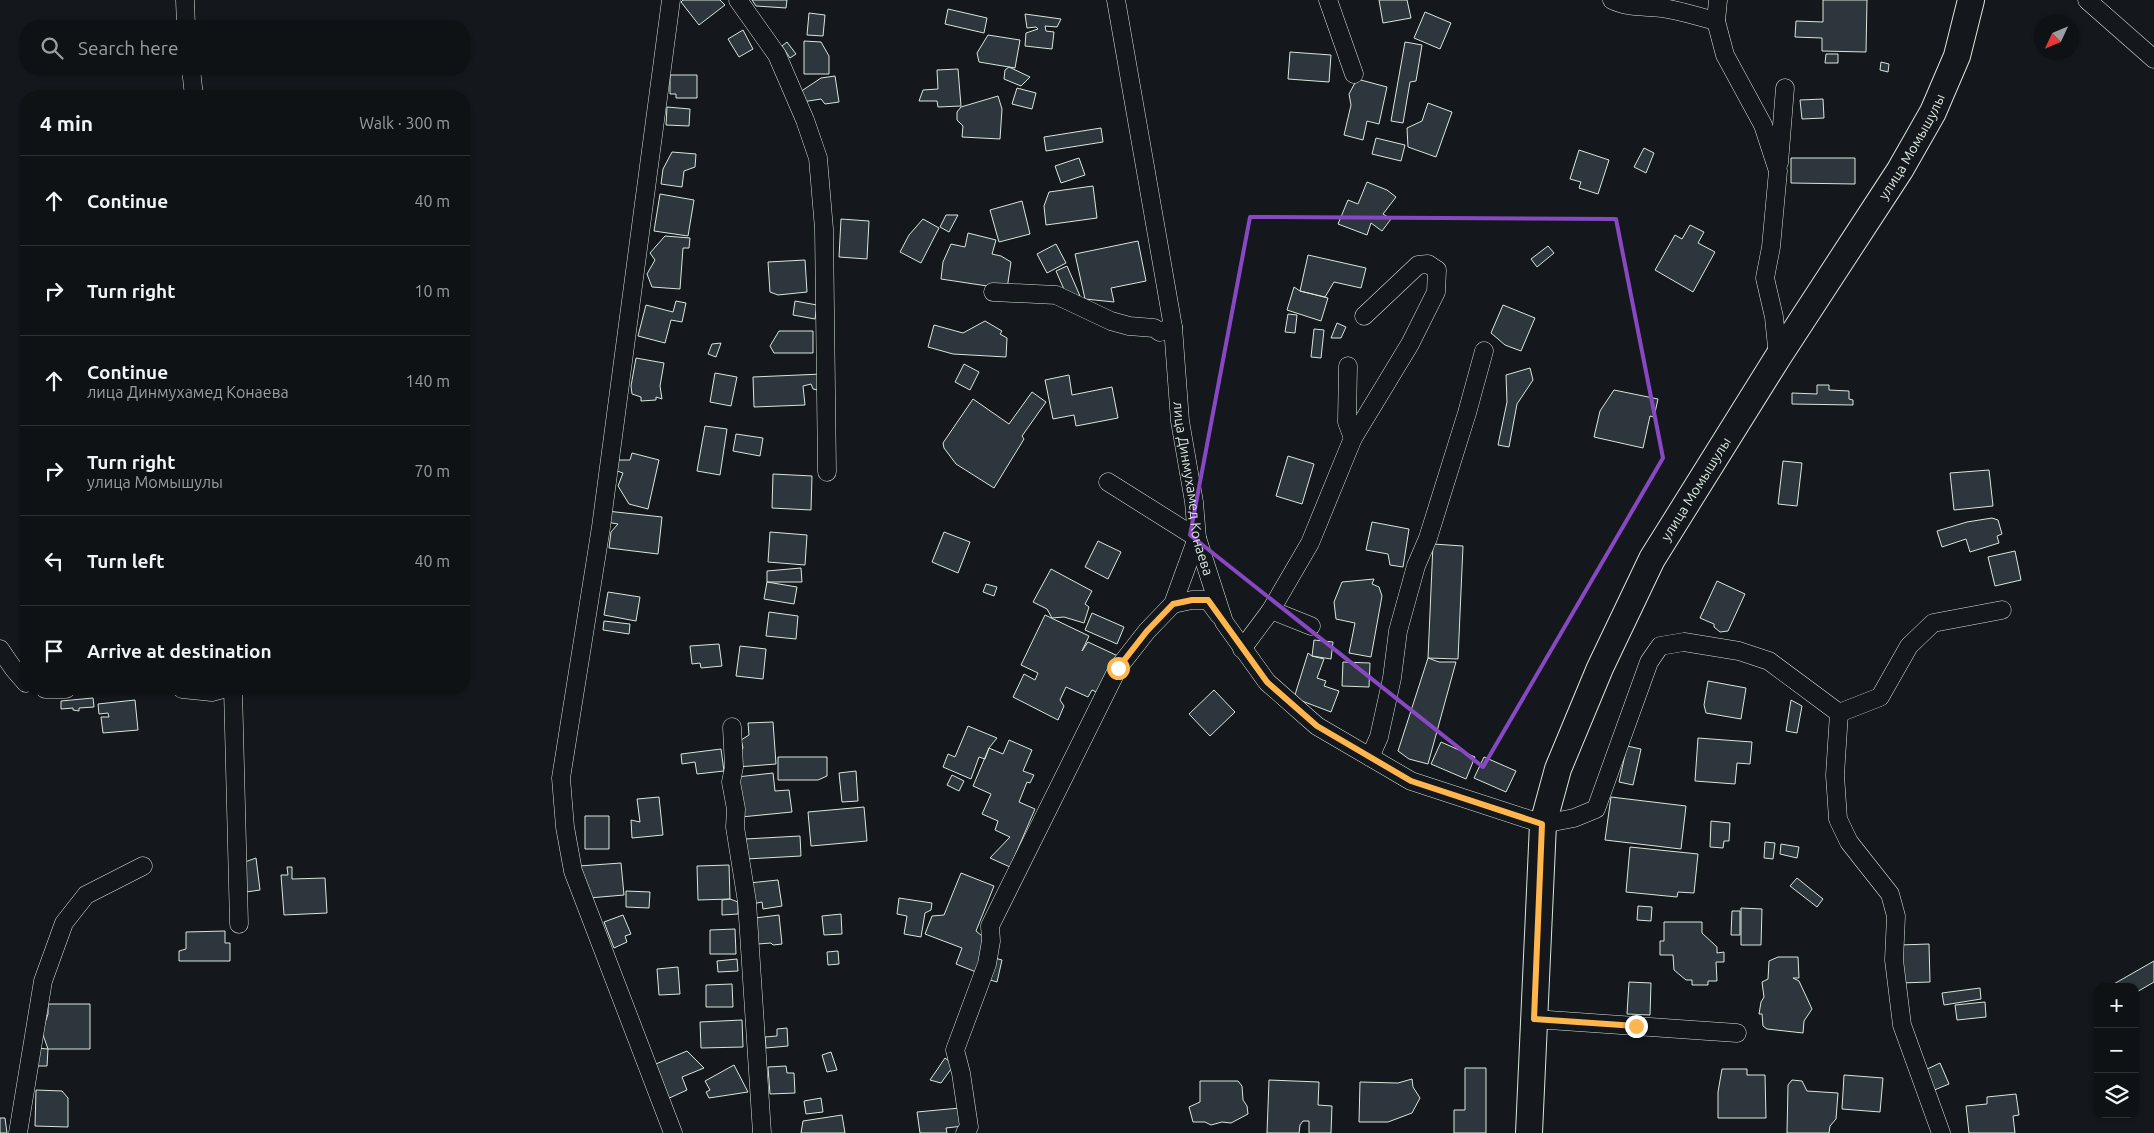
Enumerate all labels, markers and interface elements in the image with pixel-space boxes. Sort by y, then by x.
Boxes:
north arrow [2034,15,2079,60]
search box [20,20,470,75]
icon: search [38,34,66,62]
text: Search here [78,37,178,59]
street label: улица Момышулы [1875,91,1948,202]
text: 4 min [40,111,93,135]
text: Walk · 300 m [359,114,450,132]
icon: ahead [40,187,68,215]
text: Continue [87,190,168,212]
text: 40 m [414,192,450,210]
icon: right [40,277,68,305]
text: Turn right [87,280,175,302]
text: 10 m [414,282,450,300]
text: Continue [87,361,168,383]
icon: ahead [40,367,68,395]
text: 140 m [405,372,450,390]
text: лица Динмухамед Конаева [87,383,289,401]
street label: лица Динмухамед Конаева [1171,401,1217,577]
street label: улица Момышулы [1657,434,1734,544]
text: Turn right [87,451,175,473]
icon: right [40,457,68,485]
text: 70 m [414,462,450,480]
text: улица Момышулы [87,473,223,491]
icon: left [40,547,68,575]
text: Turn left [87,550,165,572]
text: 40 m [414,552,450,570]
icon: arrive [40,637,68,665]
text: Arrive at destination [87,640,272,662]
route start [1107,657,1130,680]
map controls [2094,983,2139,1118]
button: + [2094,983,2139,1028]
route end [1625,1015,1648,1038]
button: − [2094,1028,2139,1073]
button: layers [2094,1073,2139,1118]

